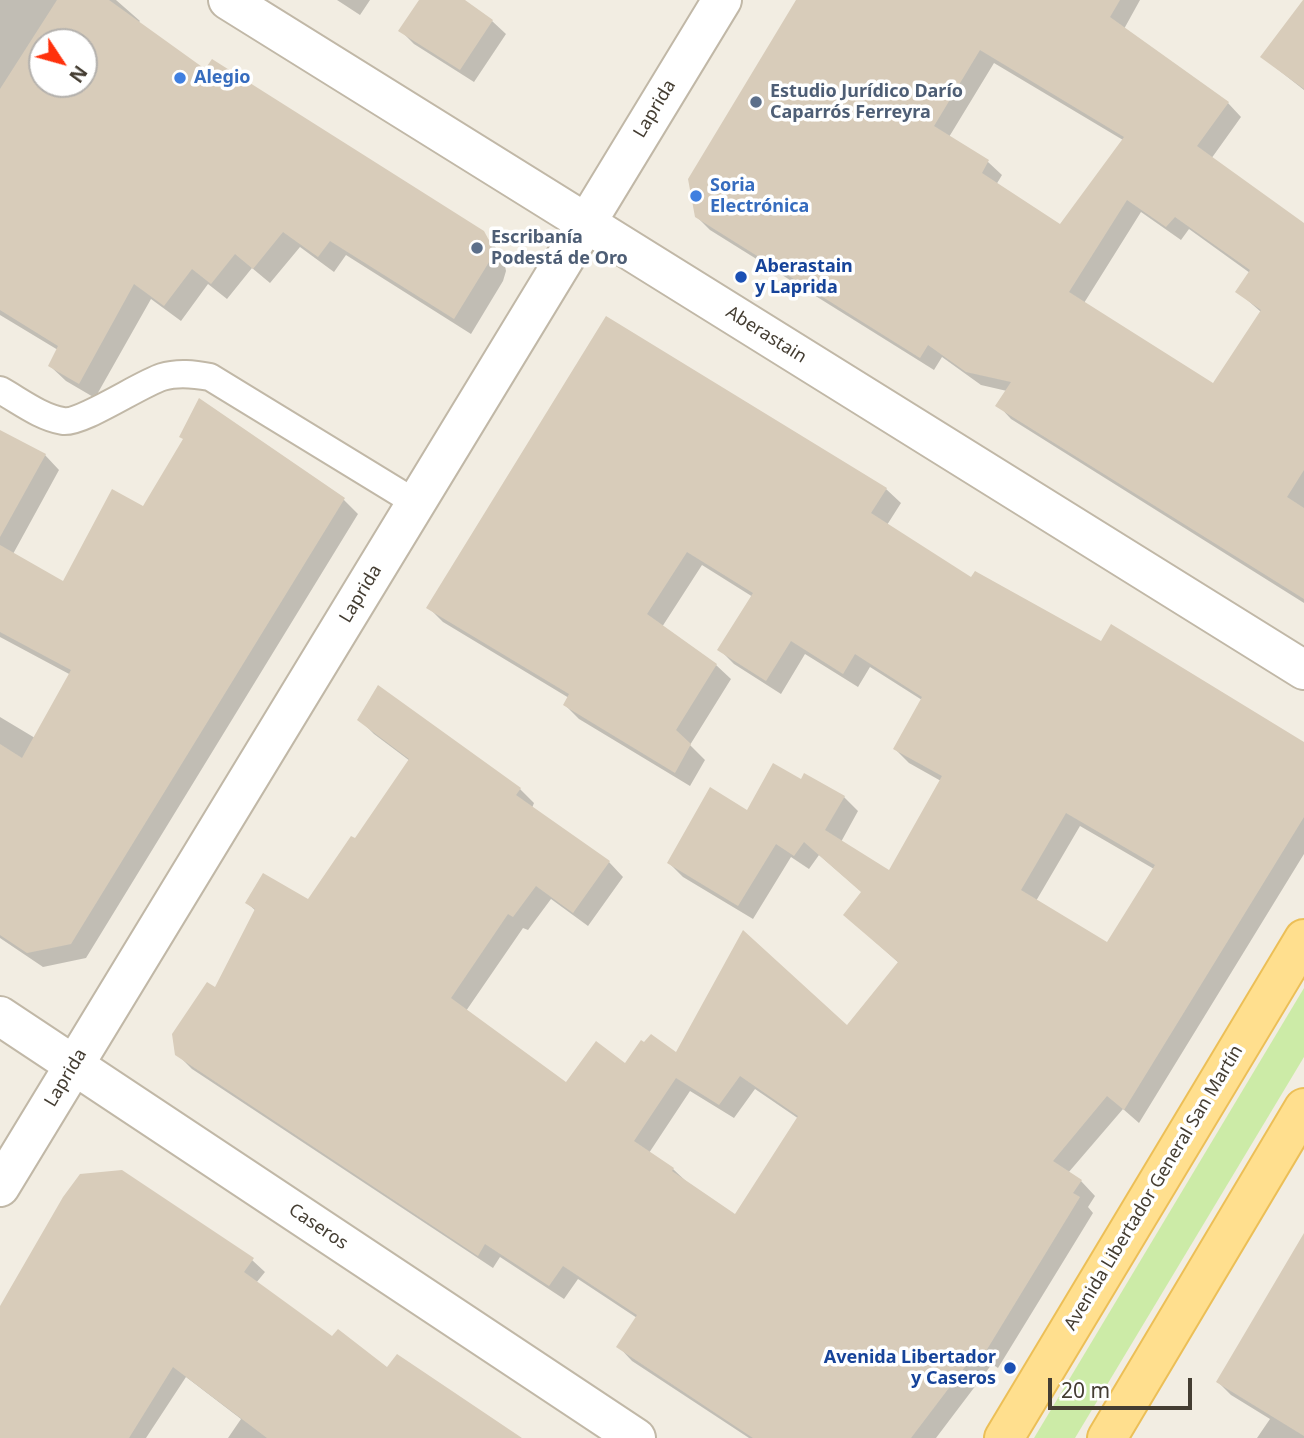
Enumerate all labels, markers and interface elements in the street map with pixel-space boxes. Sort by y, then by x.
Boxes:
north arrow [28,28,98,98]
text: N [63,60,93,88]
place label: Alegio [194,67,251,89]
marker: Alegio [172,70,188,86]
street label: Laprida [629,76,681,142]
place label: Estudio Jurídico Darío Caparrós Ferreyra [770,81,963,124]
marker: Estudio Jurídico Darío Caparrós Ferreyra [748,94,764,110]
place label: Soria Electrónica [710,175,809,218]
marker: Soria Electrónica [688,188,704,204]
place label: Escribanía Podestá de Oro [491,227,628,270]
marker: Escribanía Podestá de Oro [469,240,485,256]
place label: Aberastain y Laprida [755,256,853,298]
marker: Aberastain y Laprida [733,269,749,285]
street label: Aberastain [722,302,810,368]
street label: Laprida [335,561,387,627]
street label: Avenida Libertador General San Martín [1060,1042,1248,1334]
street label: Laprida [40,1045,92,1111]
street label: Caseros [284,1199,352,1255]
place label: Avenida Libertador y Caseros [824,1347,996,1390]
marker: Avenida Libertador y Caseros [1002,1360,1018,1376]
scale bar [1052,1364,1196,1408]
text: 20 m [1061,1376,1110,1404]

